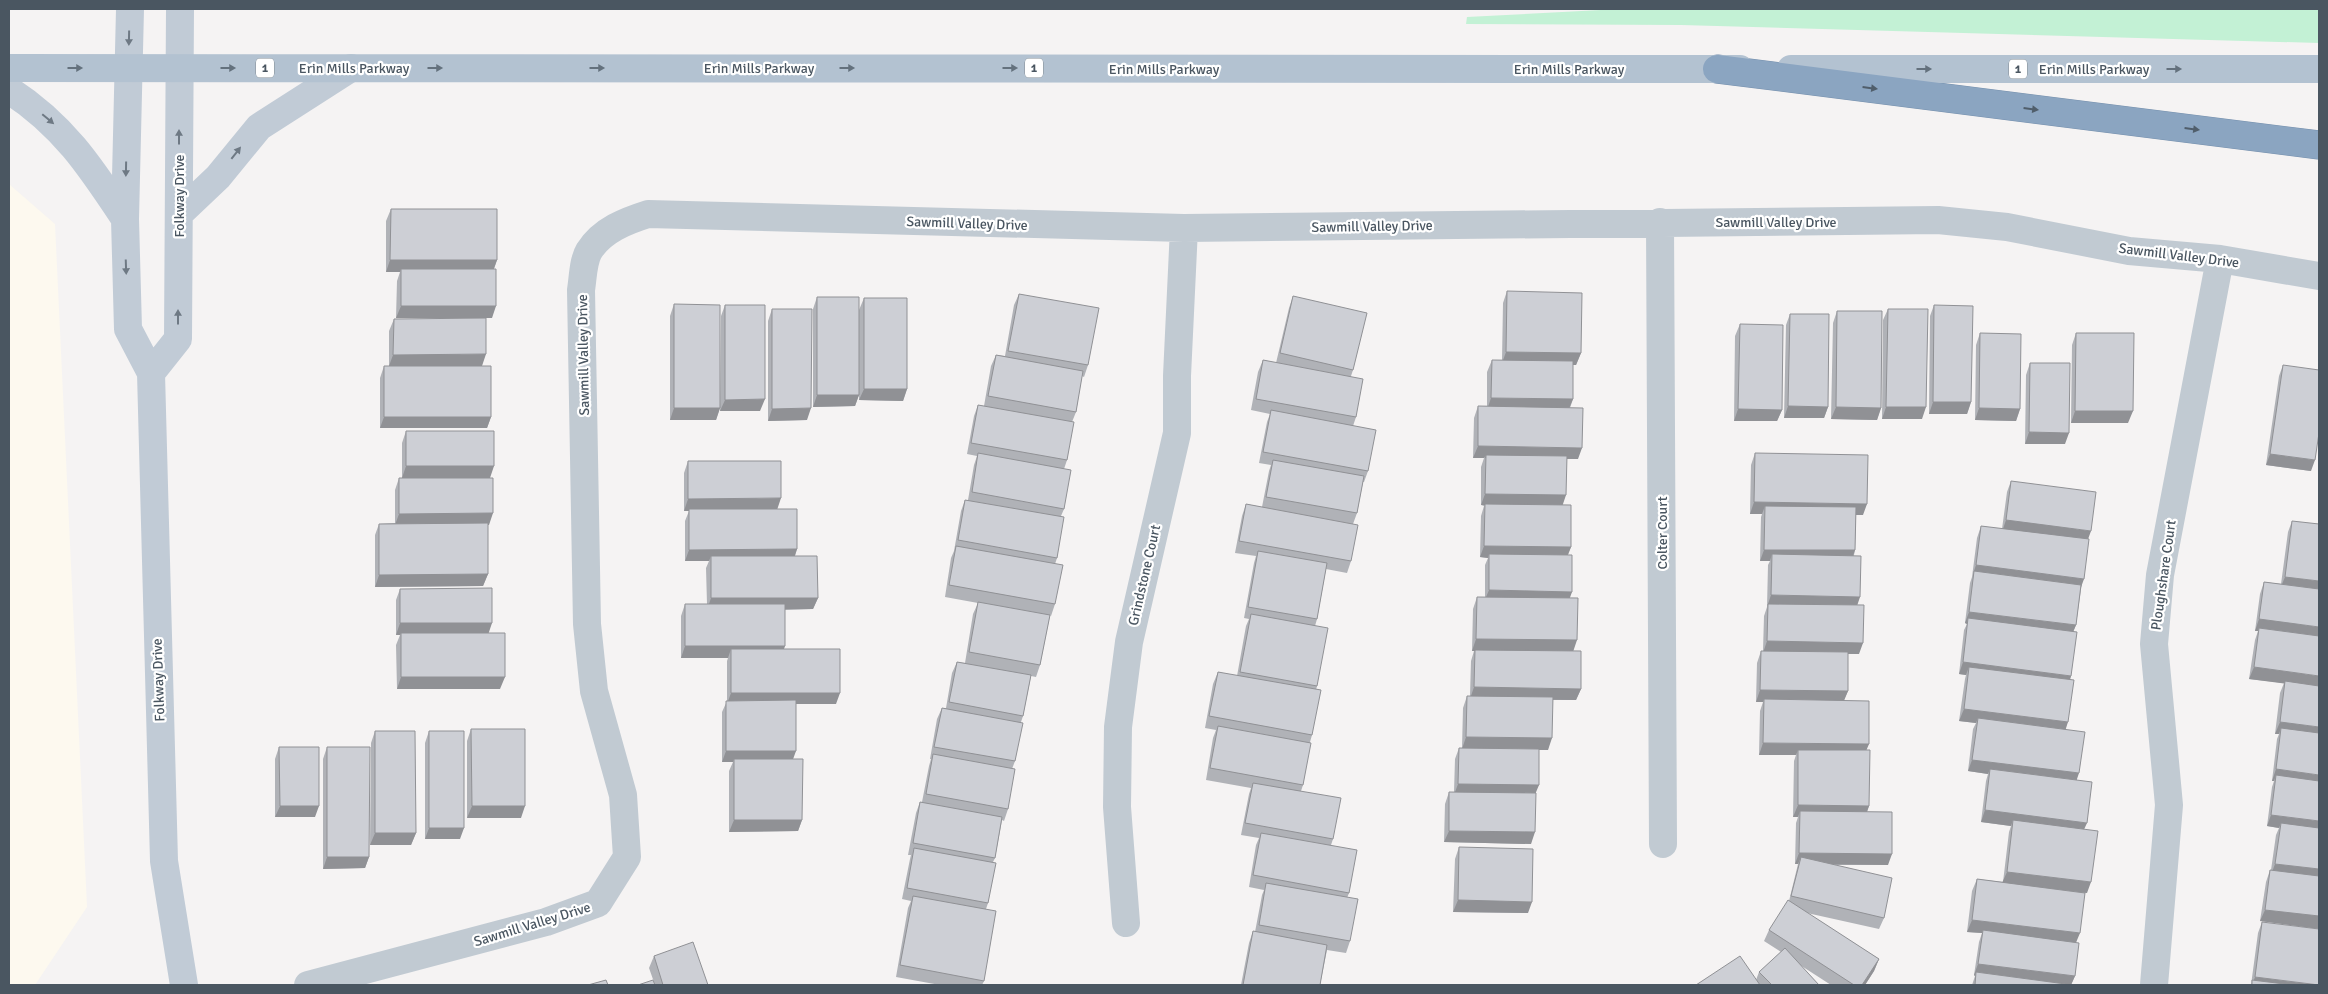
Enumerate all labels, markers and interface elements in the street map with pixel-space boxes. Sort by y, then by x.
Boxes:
one-way arrow [125,31,133,47]
road number: 1 [256,58,274,78]
road number: 1 [1025,58,1043,78]
street label: Erin Mills Parkway [299,60,410,77]
street label: Erin Mills Parkway [704,60,815,77]
road number: 1 [2009,60,2027,78]
street label: Erin Mills Parkway [1109,61,1220,78]
street label: Erin Mills Parkway [1514,61,1625,78]
street label: Erin Mills Parkway [2039,61,2150,78]
one-way arrow [67,64,83,72]
one-way arrow [220,64,236,72]
one-way arrow [427,64,443,72]
one-way arrow [590,64,606,72]
one-way arrow [840,64,856,72]
one-way arrow [1002,64,1018,72]
one-way arrow [1916,65,1932,73]
one-way arrow [2166,65,2182,73]
one-way arrow [1862,84,1878,92]
one-way arrow [2023,105,2039,113]
one-way arrow [41,114,54,125]
one-way arrow [2185,125,2201,133]
one-way arrow [175,129,183,145]
one-way arrow [230,147,241,160]
street label: Folkway Drive [171,154,188,238]
one-way arrow [122,161,130,177]
street label: Sawmill Valley Drive [906,213,1028,234]
street label: Sawmill Valley Drive [1715,214,1837,231]
street label: Sawmill Valley Drive [1311,217,1433,236]
street label: Sawmill Valley Drive [2118,240,2240,271]
one-way arrow [123,260,131,276]
street label: Sawmill Valley Drive [574,294,593,416]
one-way arrow [174,309,182,325]
street label: Colter Court [1654,496,1671,570]
street label: Ploughshare Court [2147,519,2180,631]
street label: Grindstone Court [1125,523,1164,627]
street label: Folkway Drive [149,638,168,722]
street label: Sawmill Valley Drive [472,899,593,950]

